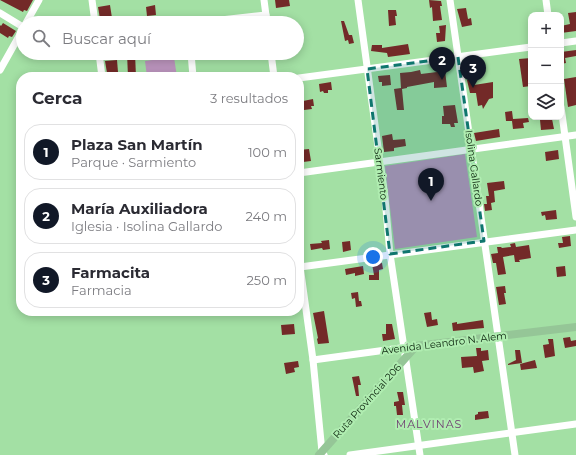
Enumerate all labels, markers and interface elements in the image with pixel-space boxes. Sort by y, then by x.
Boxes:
map controls [528,12,564,120]
button: + [528,12,564,48]
search box [16,16,304,60]
icon: search [30,27,52,49]
text: Buscar aquí [62,29,151,48]
pin: 2 [429,47,455,80]
button: − [528,48,564,84]
pin: 3 [460,55,486,88]
button: layers [528,84,564,120]
text: Cerca [32,88,82,108]
text: 3 resultados [210,90,288,106]
street label: Isolina Gallardo [462,129,486,207]
text: Plaza San Martín [71,135,203,154]
text: 1 [43,144,49,160]
text: 100 m [248,144,287,160]
street label: Sarmiento [371,147,391,201]
text: Parque · Sarmiento [71,154,196,170]
pin: 1 [418,168,444,201]
text: María Auxiliadora [71,199,208,218]
text: 2 [42,208,50,224]
text: 240 m [246,208,287,224]
text: Iglesia · Isolina Gallardo [71,218,222,234]
your location [363,247,383,267]
text: Farmacita [71,263,150,282]
text: 3 [42,272,50,288]
text: 250 m [246,272,287,288]
text: Farmacia [71,282,132,298]
street label: Avenida Leandro N. Alem [381,329,507,357]
street label: Ruta Provincial 206 [330,361,404,441]
district label: MALVINAS [396,417,462,431]

